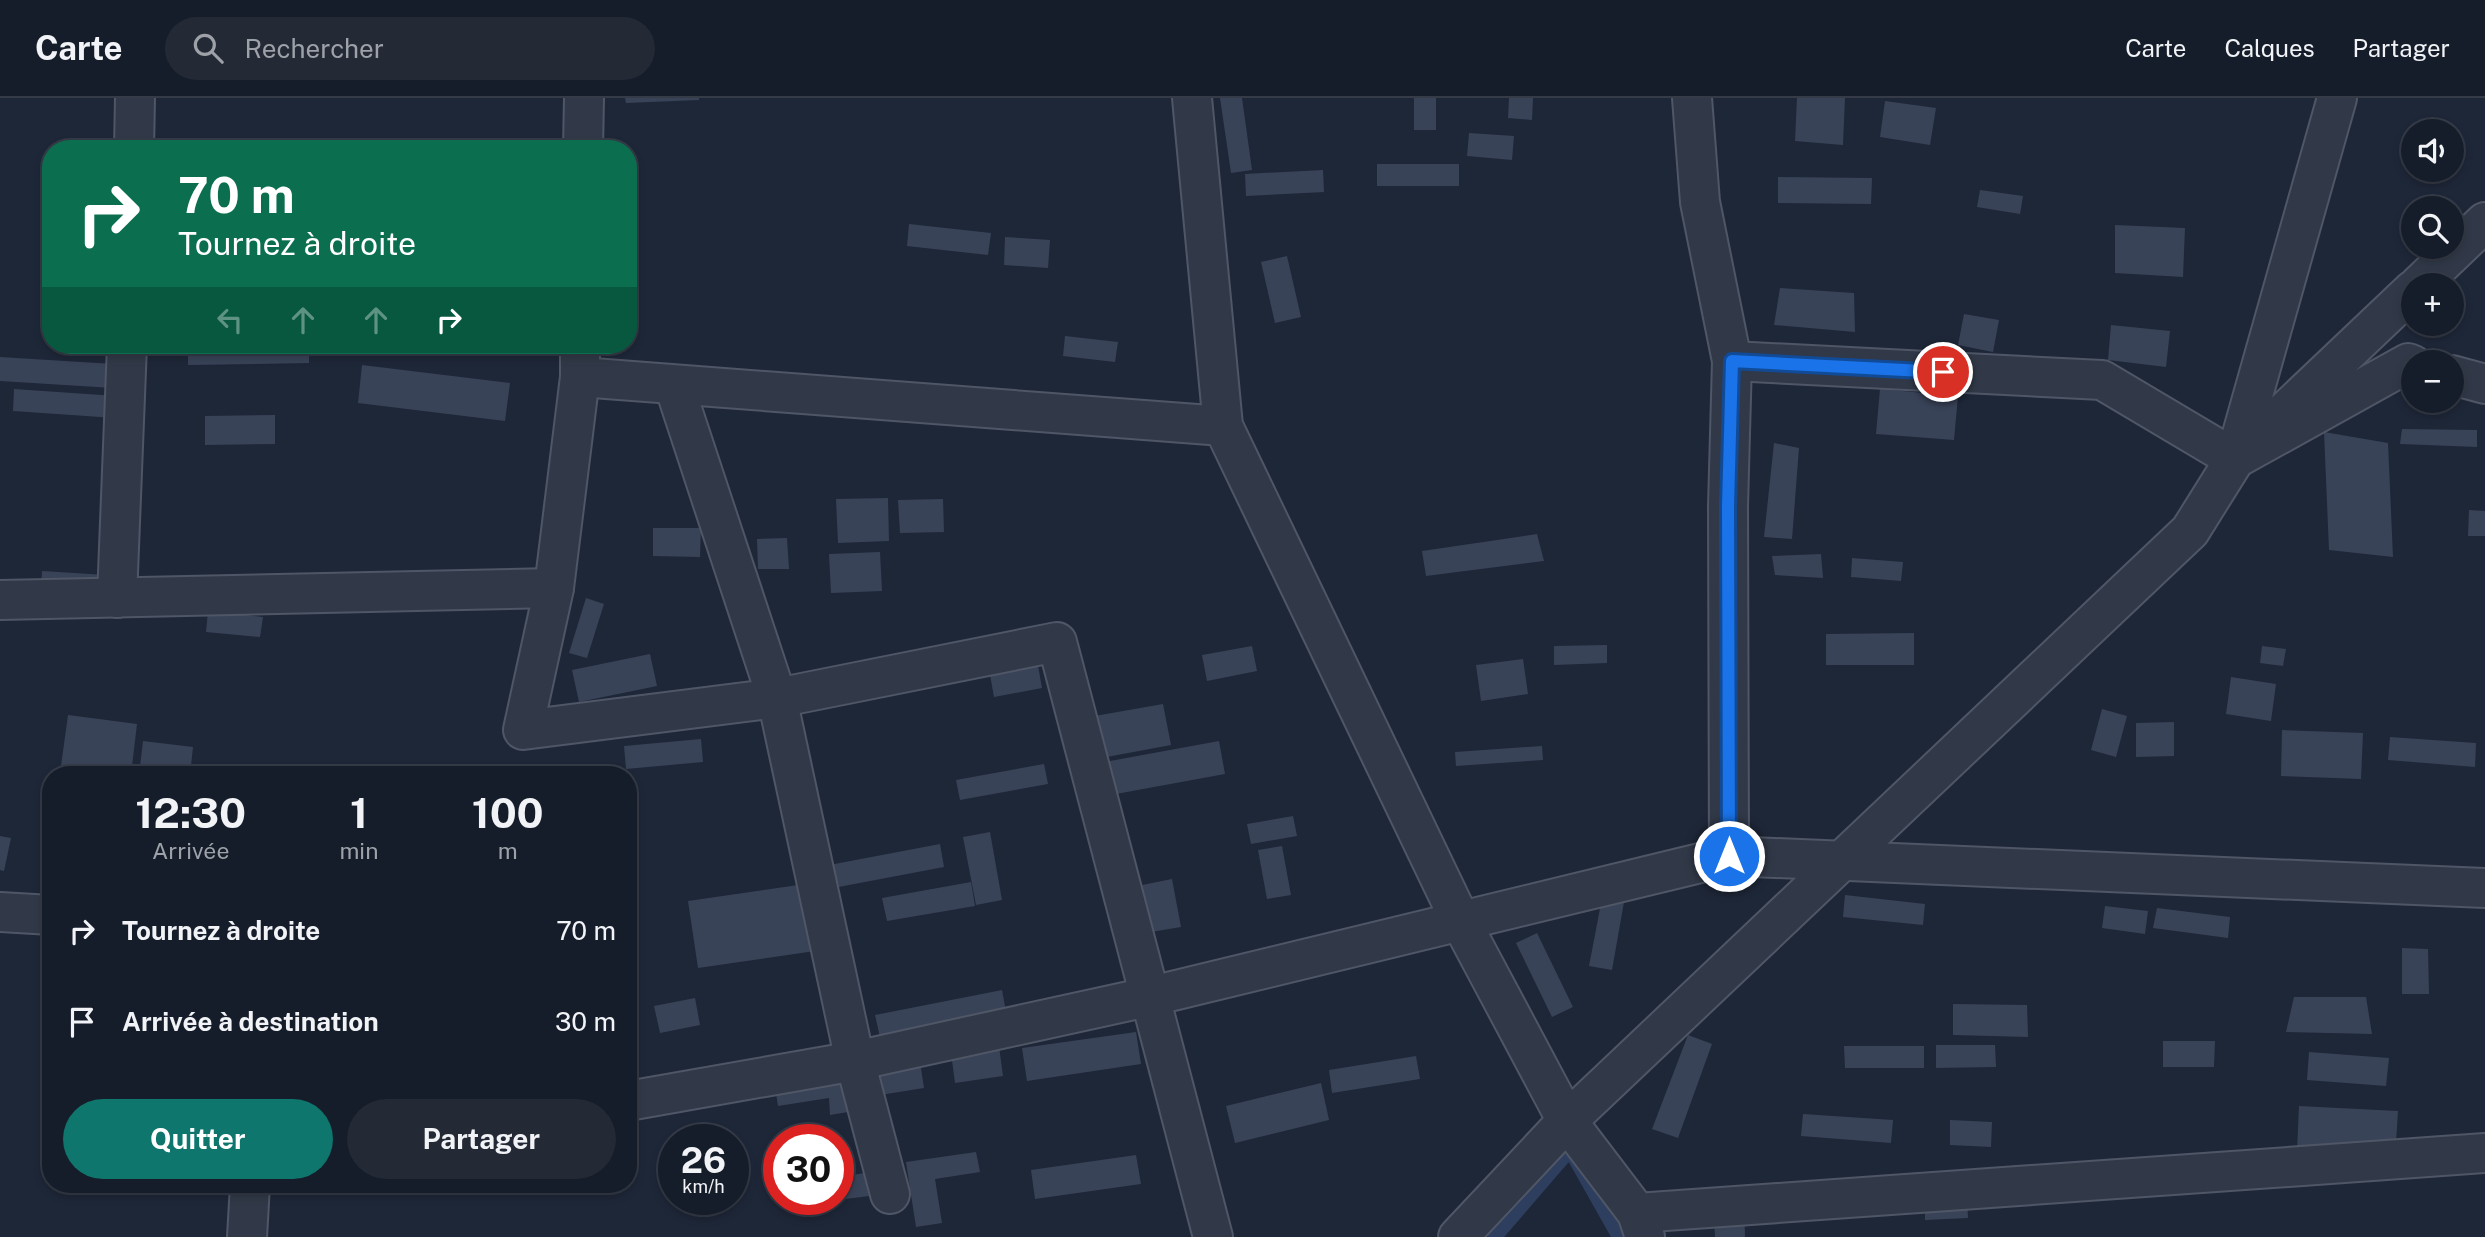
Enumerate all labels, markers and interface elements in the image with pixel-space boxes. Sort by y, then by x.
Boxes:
search box [165,17,655,80]
text: Carte [35,29,123,67]
icon: search [189,29,227,67]
text: Rechercher [245,33,384,64]
text: Carte [2125,34,2186,62]
text: Calques [2224,34,2315,62]
text: Partager [2353,34,2450,62]
map controls [2401,119,2464,413]
button: sound [2401,119,2464,182]
text: 70 m [178,166,295,224]
icon: right [63,168,154,259]
button: search [2401,196,2464,259]
text: Tournez à droite [178,225,416,262]
button: + [2401,273,2464,336]
icon: left [211,301,249,339]
icon: ahead [284,301,322,339]
icon: ahead [357,301,395,339]
icon: right [430,301,468,339]
pin [1913,342,1973,402]
button: − [2401,350,2464,413]
icon: arrive [1924,353,1962,391]
text: 12:30 [135,788,246,837]
text: 1 [350,788,368,837]
text: 100 [472,788,544,837]
position arrow [1692,819,1766,893]
text: Arrivée [152,837,229,864]
text: min [339,837,378,864]
text: m [498,837,518,864]
icon: right [63,912,101,950]
text: Tournez à droite [122,915,320,946]
text: 70 m [556,915,616,946]
icon: arrive [63,1003,101,1041]
text: Arrivée à destination [122,1006,379,1037]
text: 30 m [555,1006,616,1037]
button: Quitter [63,1099,333,1179]
button: Partager [347,1099,616,1179]
speed limit sign: 30 [763,1124,854,1215]
text: 26 [681,1140,726,1181]
text: km/h [682,1176,725,1197]

